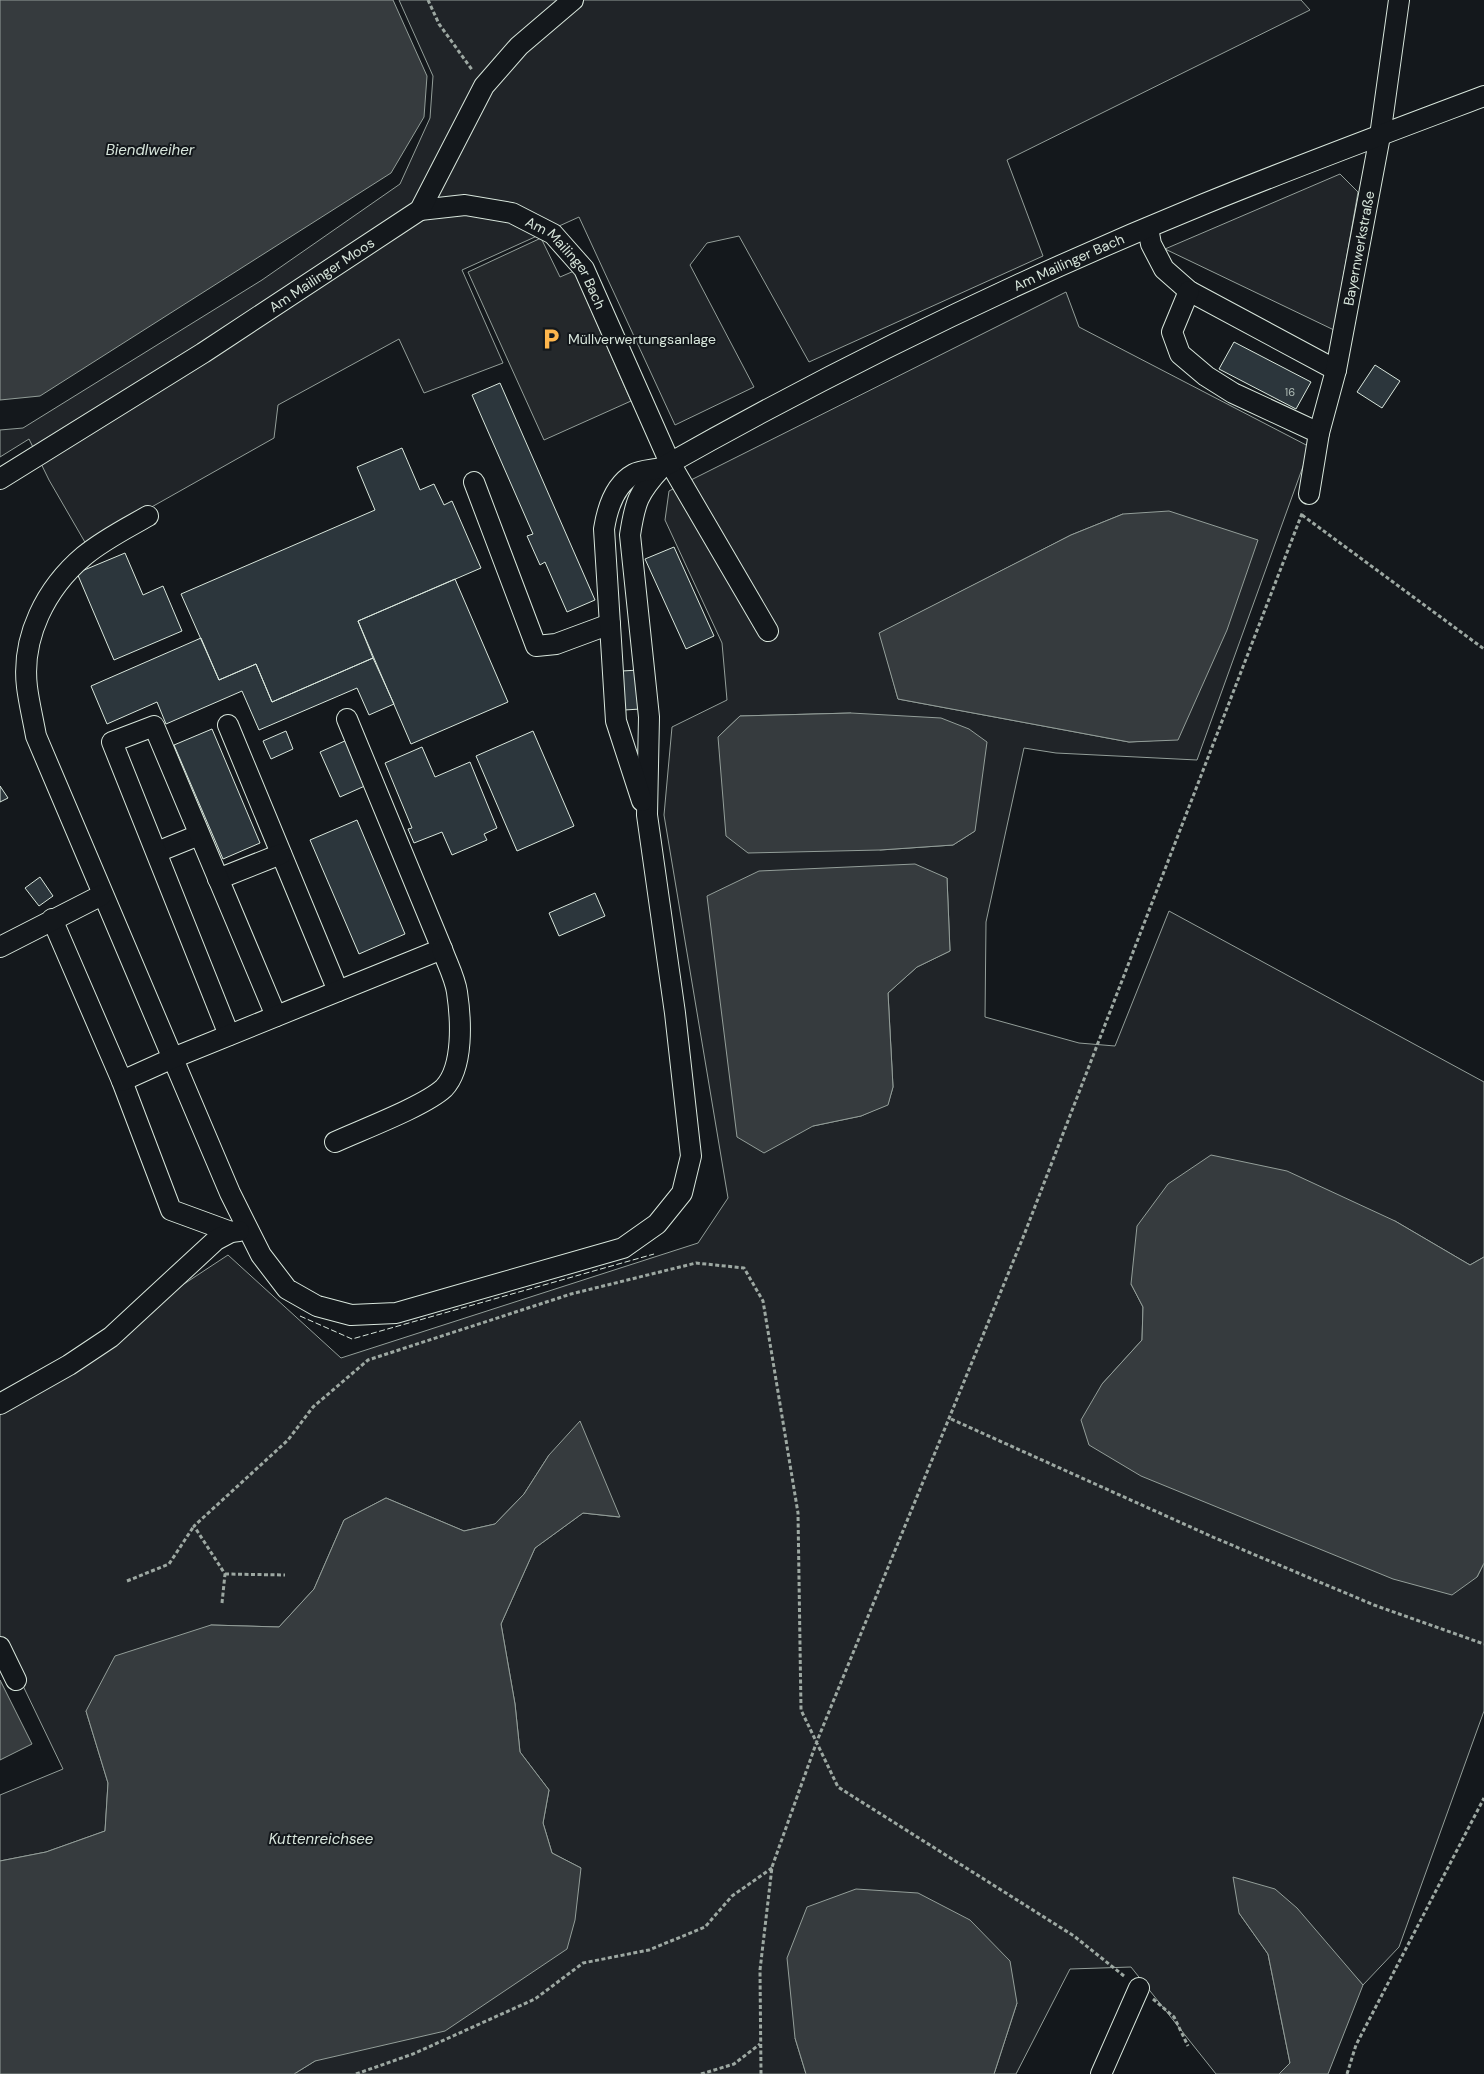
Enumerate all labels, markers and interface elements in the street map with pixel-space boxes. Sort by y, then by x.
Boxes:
water label: Biendlweiher [106,140,195,160]
street label: Bayernwerkstraße [1339,189,1379,307]
street label: Am Mailinger Bach [522,212,610,312]
street label: Am Mailinger Bach [1011,230,1127,295]
street label: Am Mailinger Moos [265,234,378,316]
parking icon: Müllverwertungsanlage [538,326,564,352]
place label: Müllverwertungsanlage [568,330,716,348]
house number: 16 [1285,385,1295,399]
water label: Kuttenreichsee [269,1829,374,1849]

